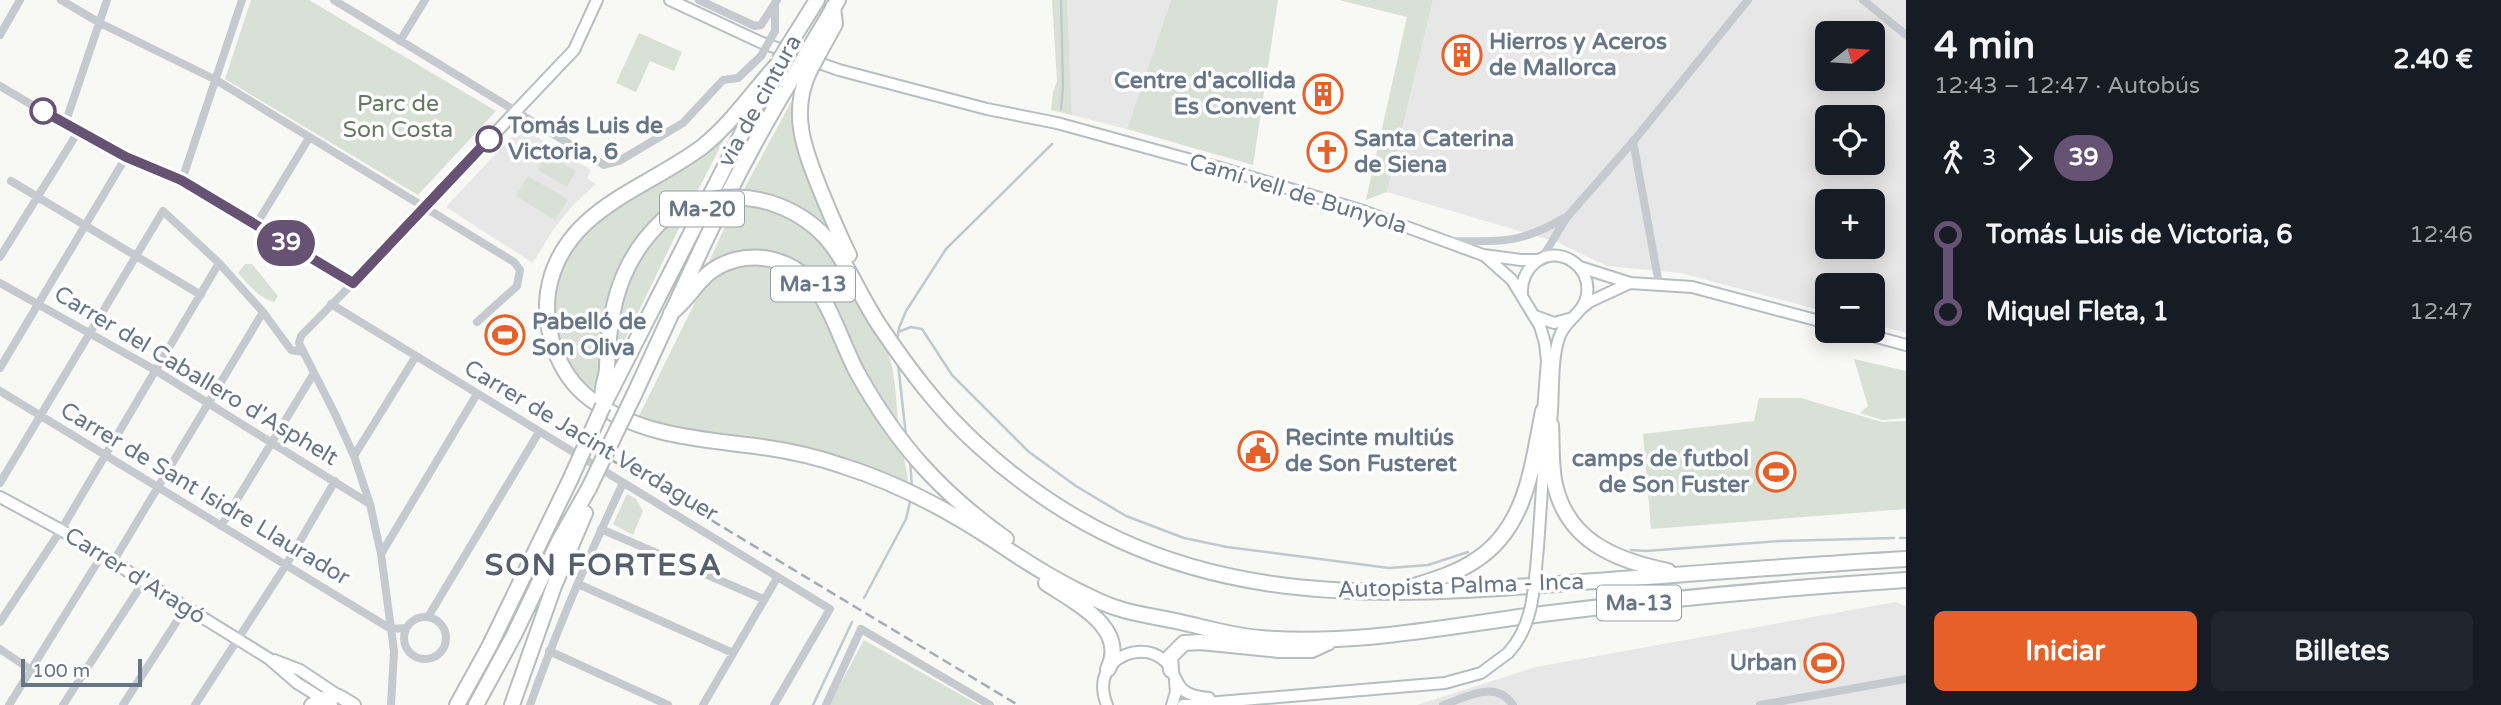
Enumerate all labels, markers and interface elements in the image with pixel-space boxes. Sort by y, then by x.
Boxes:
north arrow [1815,21,1885,91]
map controls [1815,21,1885,343]
text: 4 min [1934,23,2035,69]
place label: Hierros y Aceros de Mallorca [1489,28,1667,82]
street label: via de cintura [712,30,808,172]
building icon: Hierros y Aceros de Mallorca [1441,34,1483,76]
text: 2.40 € [2393,44,2473,75]
place label: Centre d'acollida Es Convent [1114,67,1296,121]
text: 12:43 – 12:47 · Autobús [1934,72,2200,100]
building icon: Centre d'acollida Es Convent [1302,73,1344,115]
park label: Parc de Son Costa [343,90,453,144]
unlabelled marker [30,98,56,124]
button: locate [1815,105,1885,175]
place label: Tomás Luis de Victoria, 6 [507,112,663,166]
place label: Santa Caterina de Siena [1354,125,1514,179]
marker: Tomás Luis de Victoria, 6 [476,126,502,152]
church icon: Santa Caterina de Siena [1306,131,1348,173]
icon: walk [1934,139,1972,177]
icon: forward [2006,139,2044,177]
text: 39 [2068,143,2099,172]
text: 3 [1982,144,1996,172]
street label: Camí vell de Bunyola [1186,148,1410,240]
button: + [1815,189,1885,259]
road number: Ma-20 [660,192,744,227]
text: Tomás Luis de Victoria, 6 [1986,219,2293,250]
line badge: 39 [254,220,318,266]
text: 12:46 [2409,221,2473,249]
text: 39 [271,228,301,257]
road number: Ma-13 [771,266,855,302]
button: − [1815,273,1885,343]
street label: Carrer del Caballero d'Asphelt [49,280,343,472]
text: Miquel Fleta, 1 [1986,296,2169,327]
text: 12:47 [2409,298,2473,326]
place label: Pabelló de Son Oliva [532,308,646,362]
sports icon: Pabelló de Son Oliva [484,314,526,356]
street label: Carrer de Jacint Verdaguer [459,354,723,528]
street label: Carrer de Sant Isidre Llaurador [55,396,355,592]
place label: Recinte multiús de Son Fusteret [1285,424,1457,478]
public building icon: Recinte multiús de Son Fusteret [1237,430,1279,472]
place label: camps de futbol de Son Fuster [1572,445,1750,499]
sports icon: camps de futbol de Son Fuster [1755,451,1797,493]
street label: Carrer d'Aragó [59,522,211,630]
district label: SON FORTESA [485,547,723,584]
street label: Autopista Palma - Inca [1337,568,1585,604]
road number: Ma-13 [1597,586,1681,620]
button: Iniciar [1934,611,2197,691]
button: Billetes [2211,611,2473,691]
sports icon: Urban [1803,642,1845,684]
place label: Urban [1730,649,1797,677]
scale bar [21,656,142,688]
text: 100 m [32,660,90,682]

